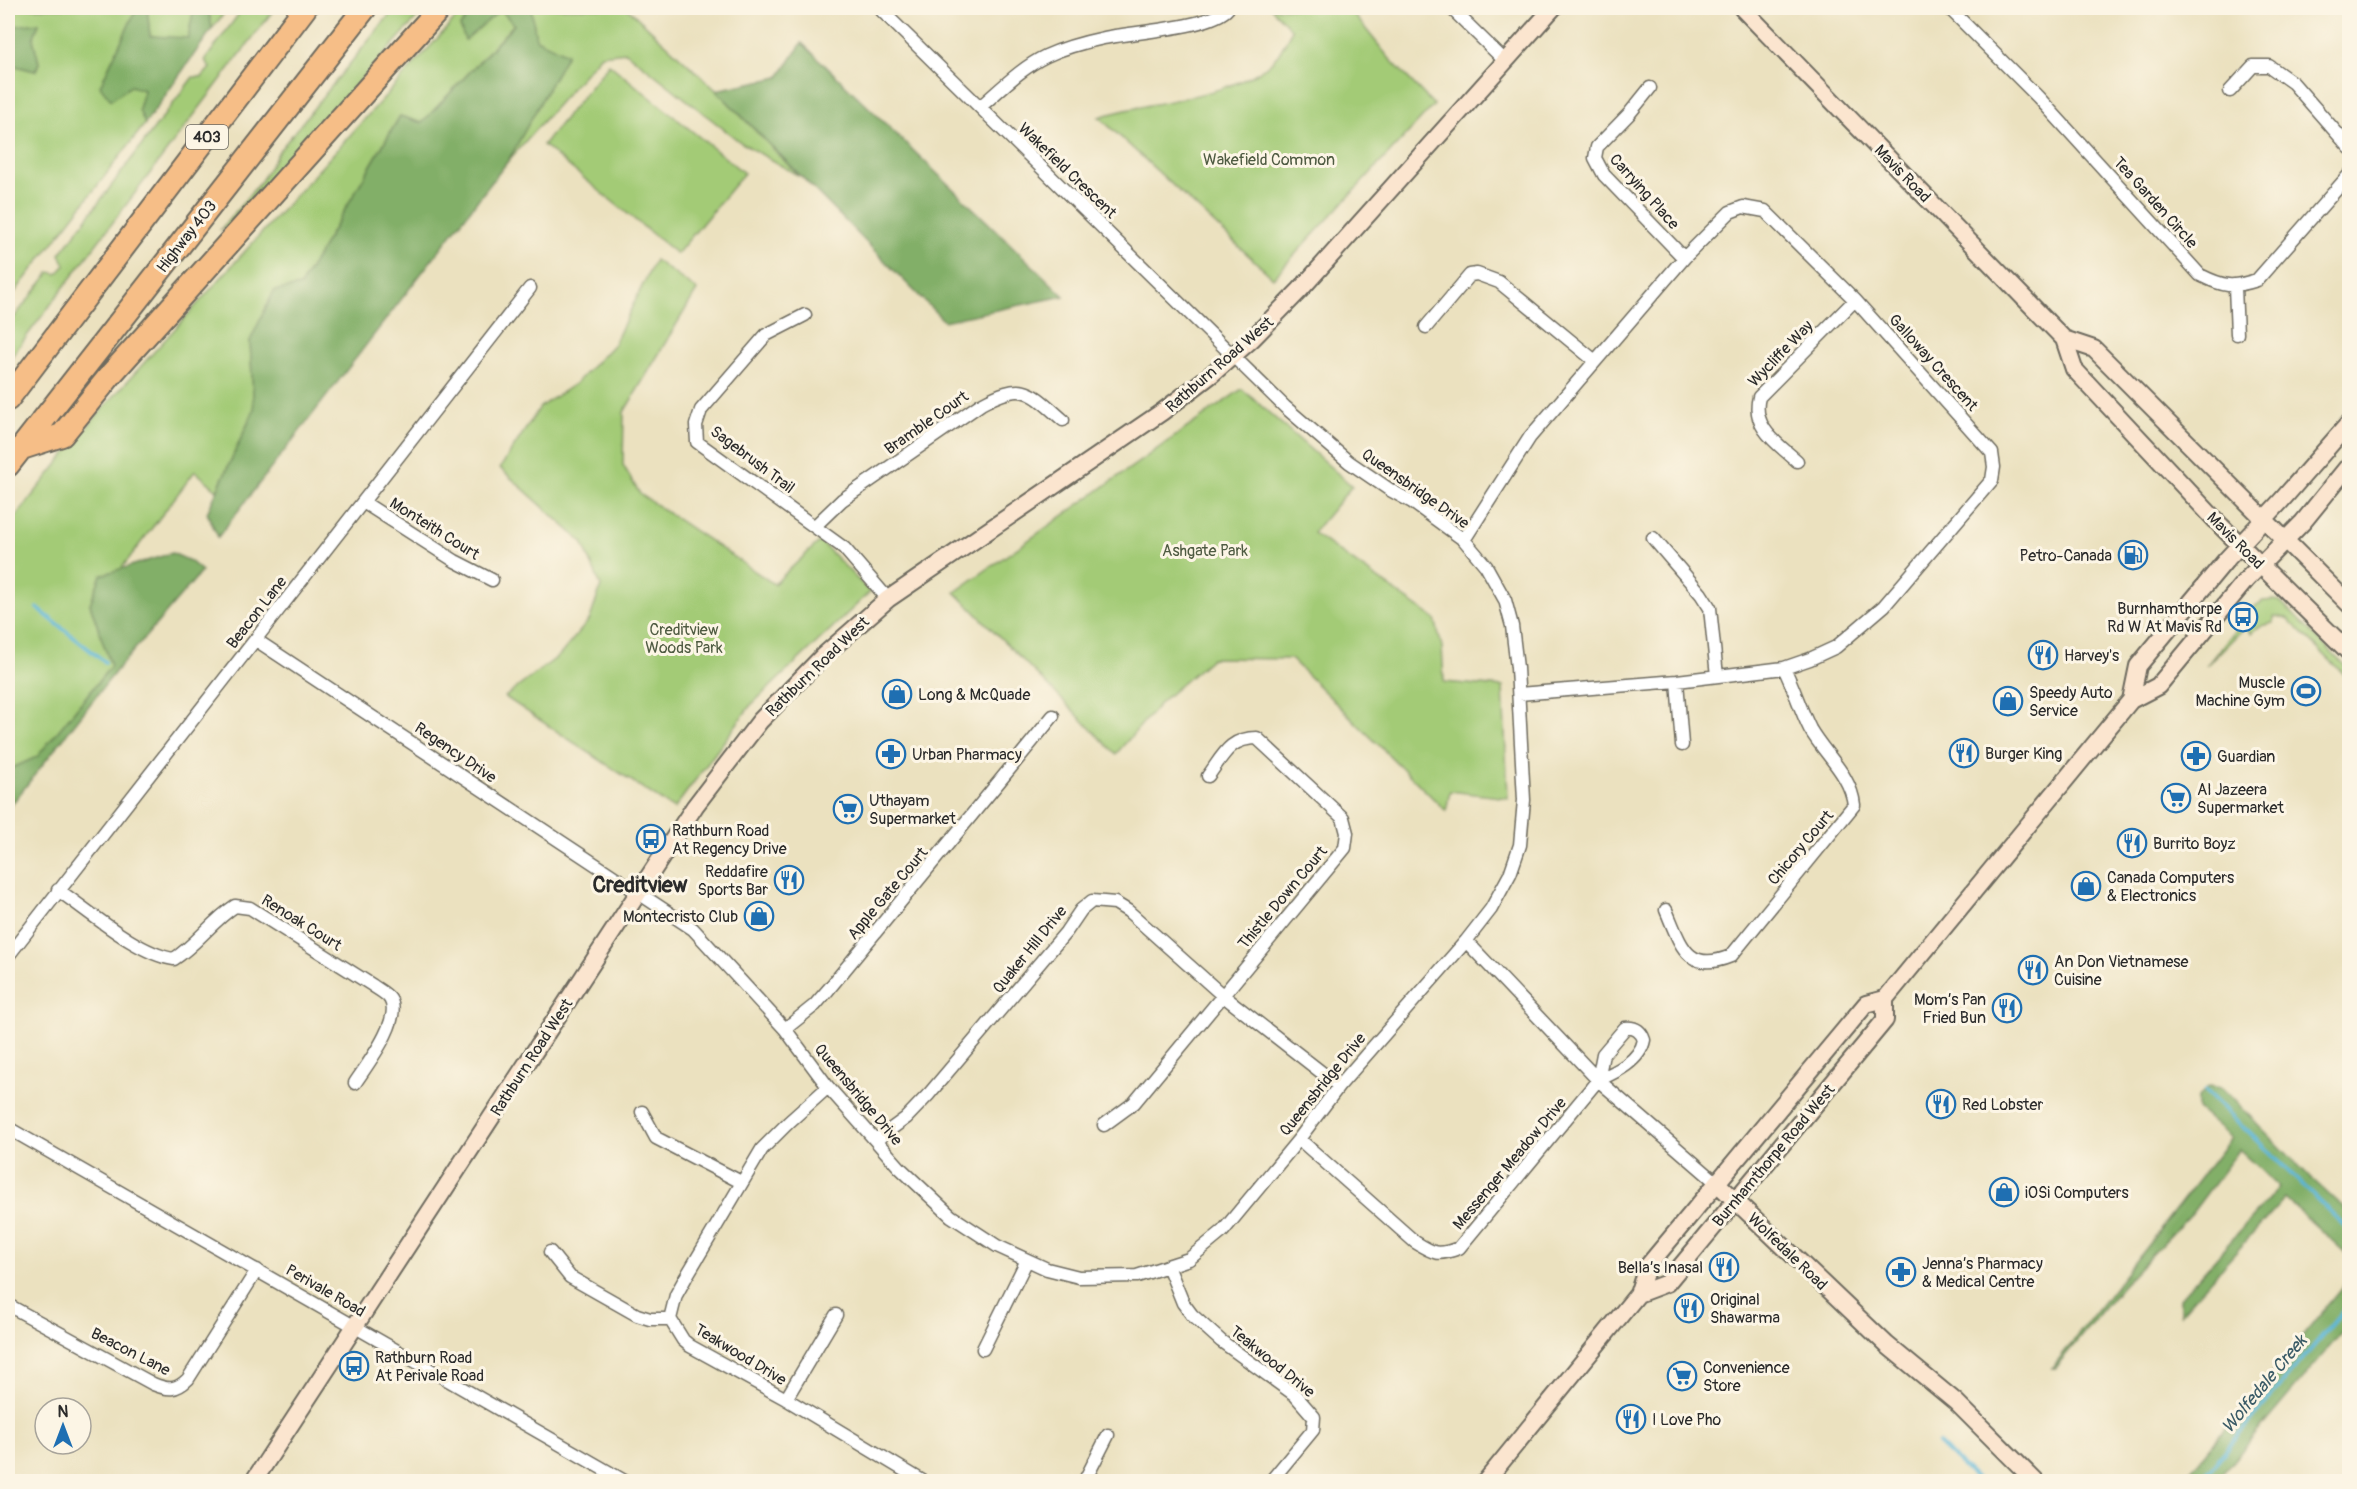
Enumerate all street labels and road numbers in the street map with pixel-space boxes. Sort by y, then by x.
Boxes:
street label: Wakefield Crescent [1014,119,1121,223]
road number: 403 [186,125,228,149]
street label: Mavis Road [1870,141,1935,207]
street label: Carrying Place [1605,150,1684,234]
street label: Tea Garden Circle [2109,153,2202,253]
street label: Highway 403 [152,196,221,277]
street label: Galloway Crescent [1884,310,1983,416]
street label: Rathburn Road West [1162,312,1278,417]
street label: Wycliffe Way [1744,316,1818,391]
street label: Bramble Court [881,386,973,459]
street label: Sagebrush Trail [706,422,799,498]
street label: Queensbridge Drive [1358,444,1473,533]
street label: Monteith Court [386,493,484,565]
street label: Mavis Road [2202,508,2268,574]
street label: Beacon Lane [222,572,291,653]
street label: Rathburn Road West [762,612,874,721]
street label: Regency Drive [411,718,500,788]
street label: Chicory Court [1764,806,1838,889]
street label: Thistle Down Court [1234,842,1332,953]
street label: Apple Gate Court [843,843,933,944]
street label: Renoak Court [258,890,346,956]
street label: Quaker Hill Drive [988,902,1071,998]
street label: Rathburn Road West [486,995,578,1120]
street label: Queensbridge Drive [1275,1029,1371,1140]
street label: Queensbridge Drive [810,1040,907,1150]
street label: Burnhamthorpe Road West [1708,1080,1840,1231]
street label: Messenger Meadow Drive [1449,1093,1571,1234]
street label: Wolfedale Road [1743,1209,1831,1295]
street label: Perivale Road [282,1260,369,1322]
street label: Teakwood Drive [691,1320,790,1390]
street label: Teakwood Drive [1226,1321,1319,1402]
street label: Beacon Lane [88,1323,174,1380]

